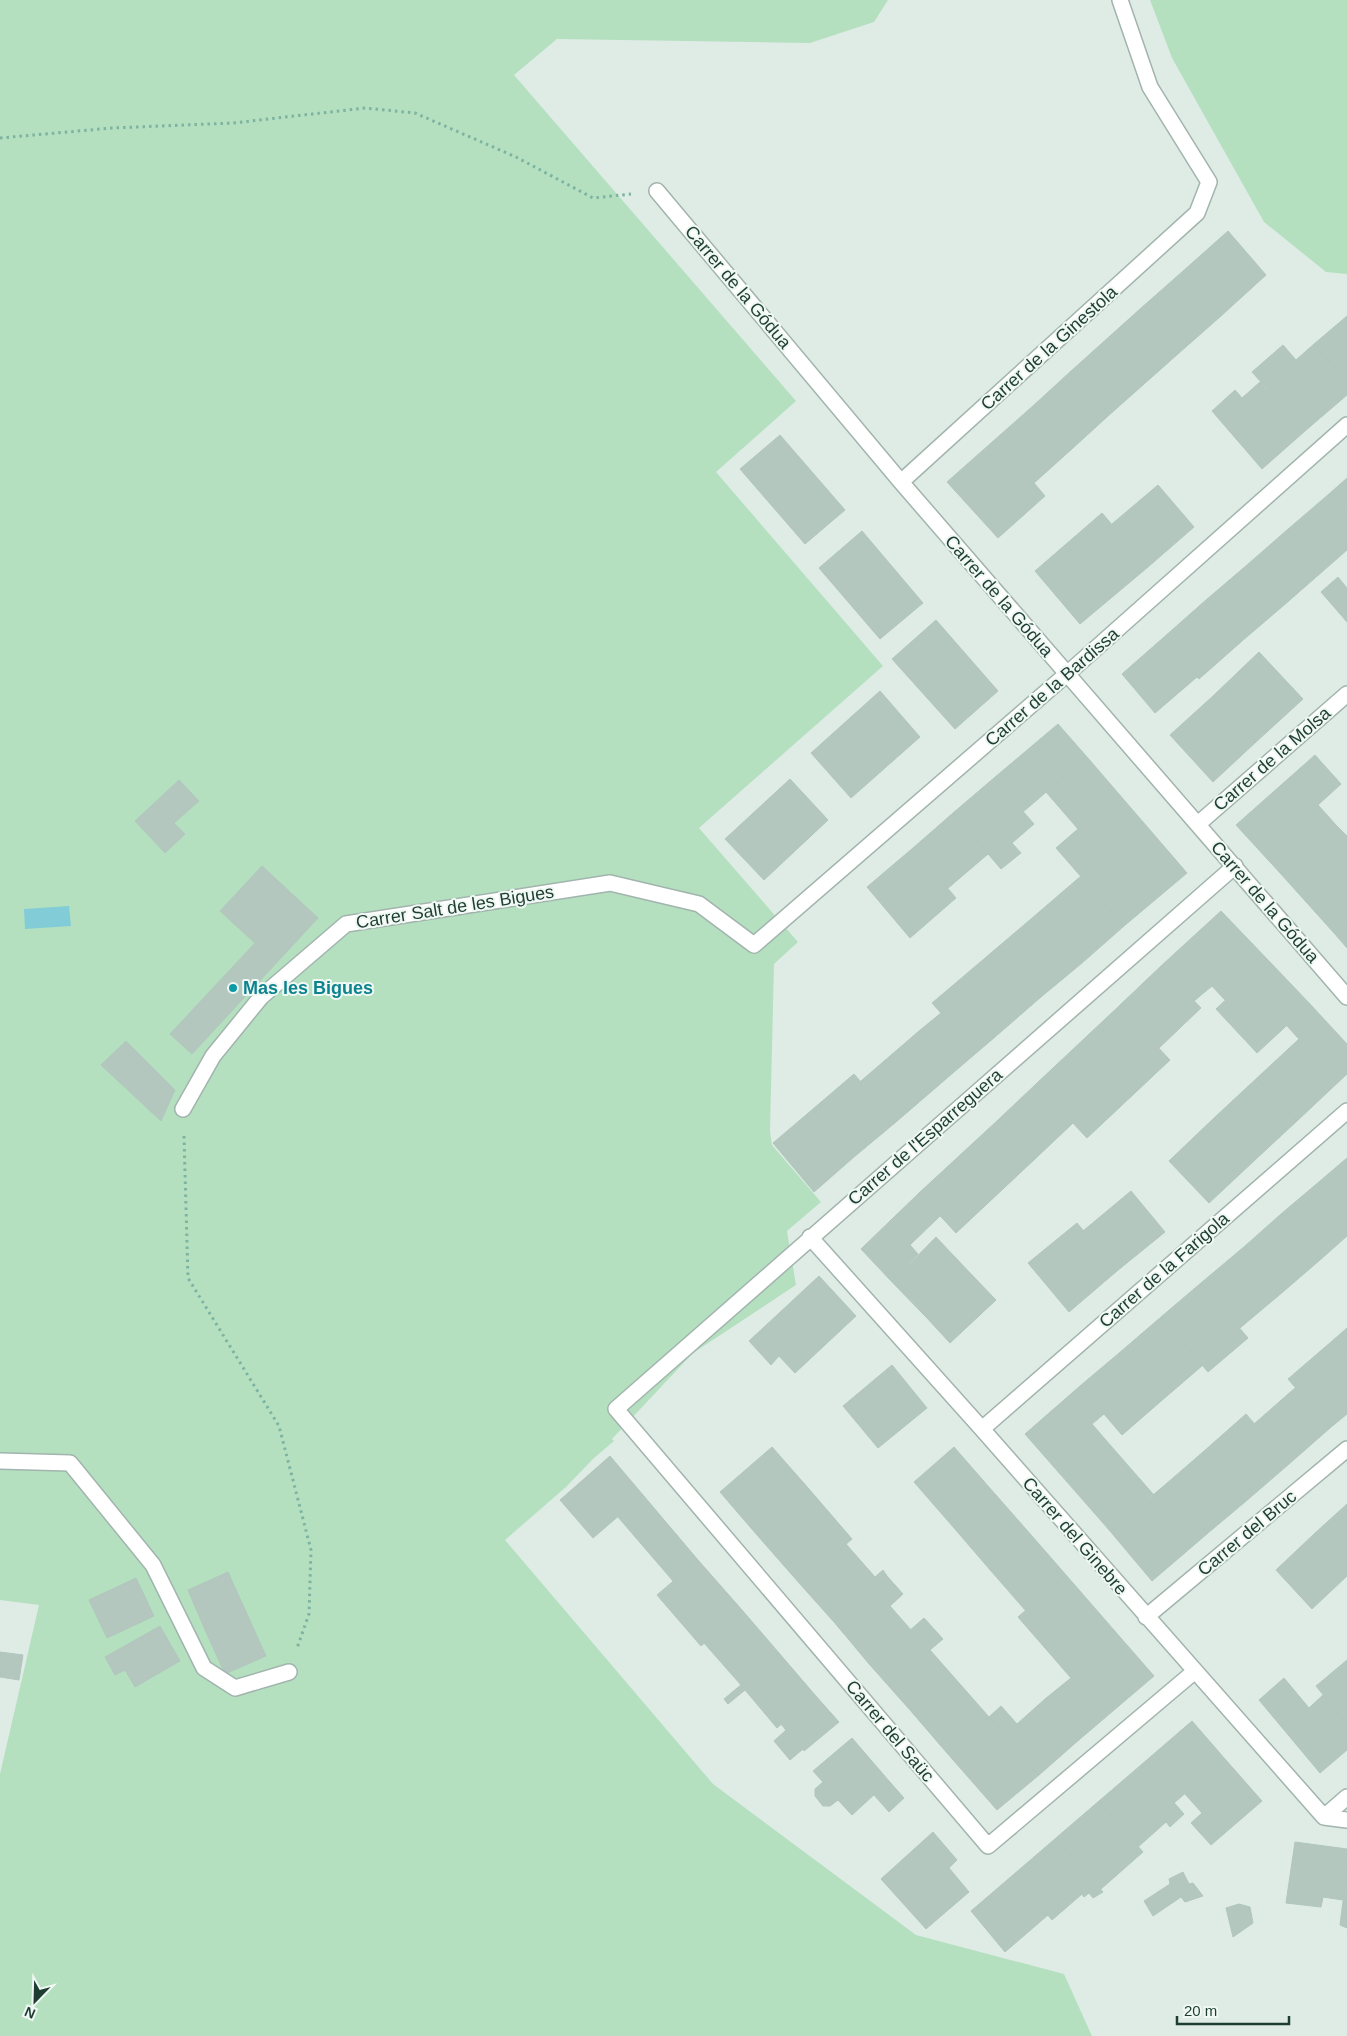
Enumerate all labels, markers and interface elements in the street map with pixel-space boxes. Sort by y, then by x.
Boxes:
street label: Carrer de la Gódua [681,222,796,353]
street label: Carrer de la Ginestola [977,281,1122,414]
street label: Carrer de la Gódua [941,531,1058,661]
street label: Carrer de la Bardissa [981,623,1123,750]
street label: Carrer de la Molsa [1210,702,1335,815]
street label: Carrer de la Gódua [1207,837,1324,967]
street label: Carrer Salt de les Bigues [355,881,555,933]
place label: Mas les Bigues [243,978,373,998]
marker: Mas les Bigues [227,982,239,994]
street label: Carrer de l'Esparreguera [844,1064,1007,1209]
street label: Carrer de la Farigola [1095,1208,1234,1332]
street label: Carrer del Ginebre [1019,1473,1131,1599]
street label: Carrer del Bruc [1194,1486,1300,1580]
street label: Carrer del Saüc [842,1676,938,1786]
north arrow [10,1976,60,2026]
scale bar [1177,1994,1290,2026]
text: 20 m [1184,2002,1217,2019]
text: N [22,2004,38,2022]

